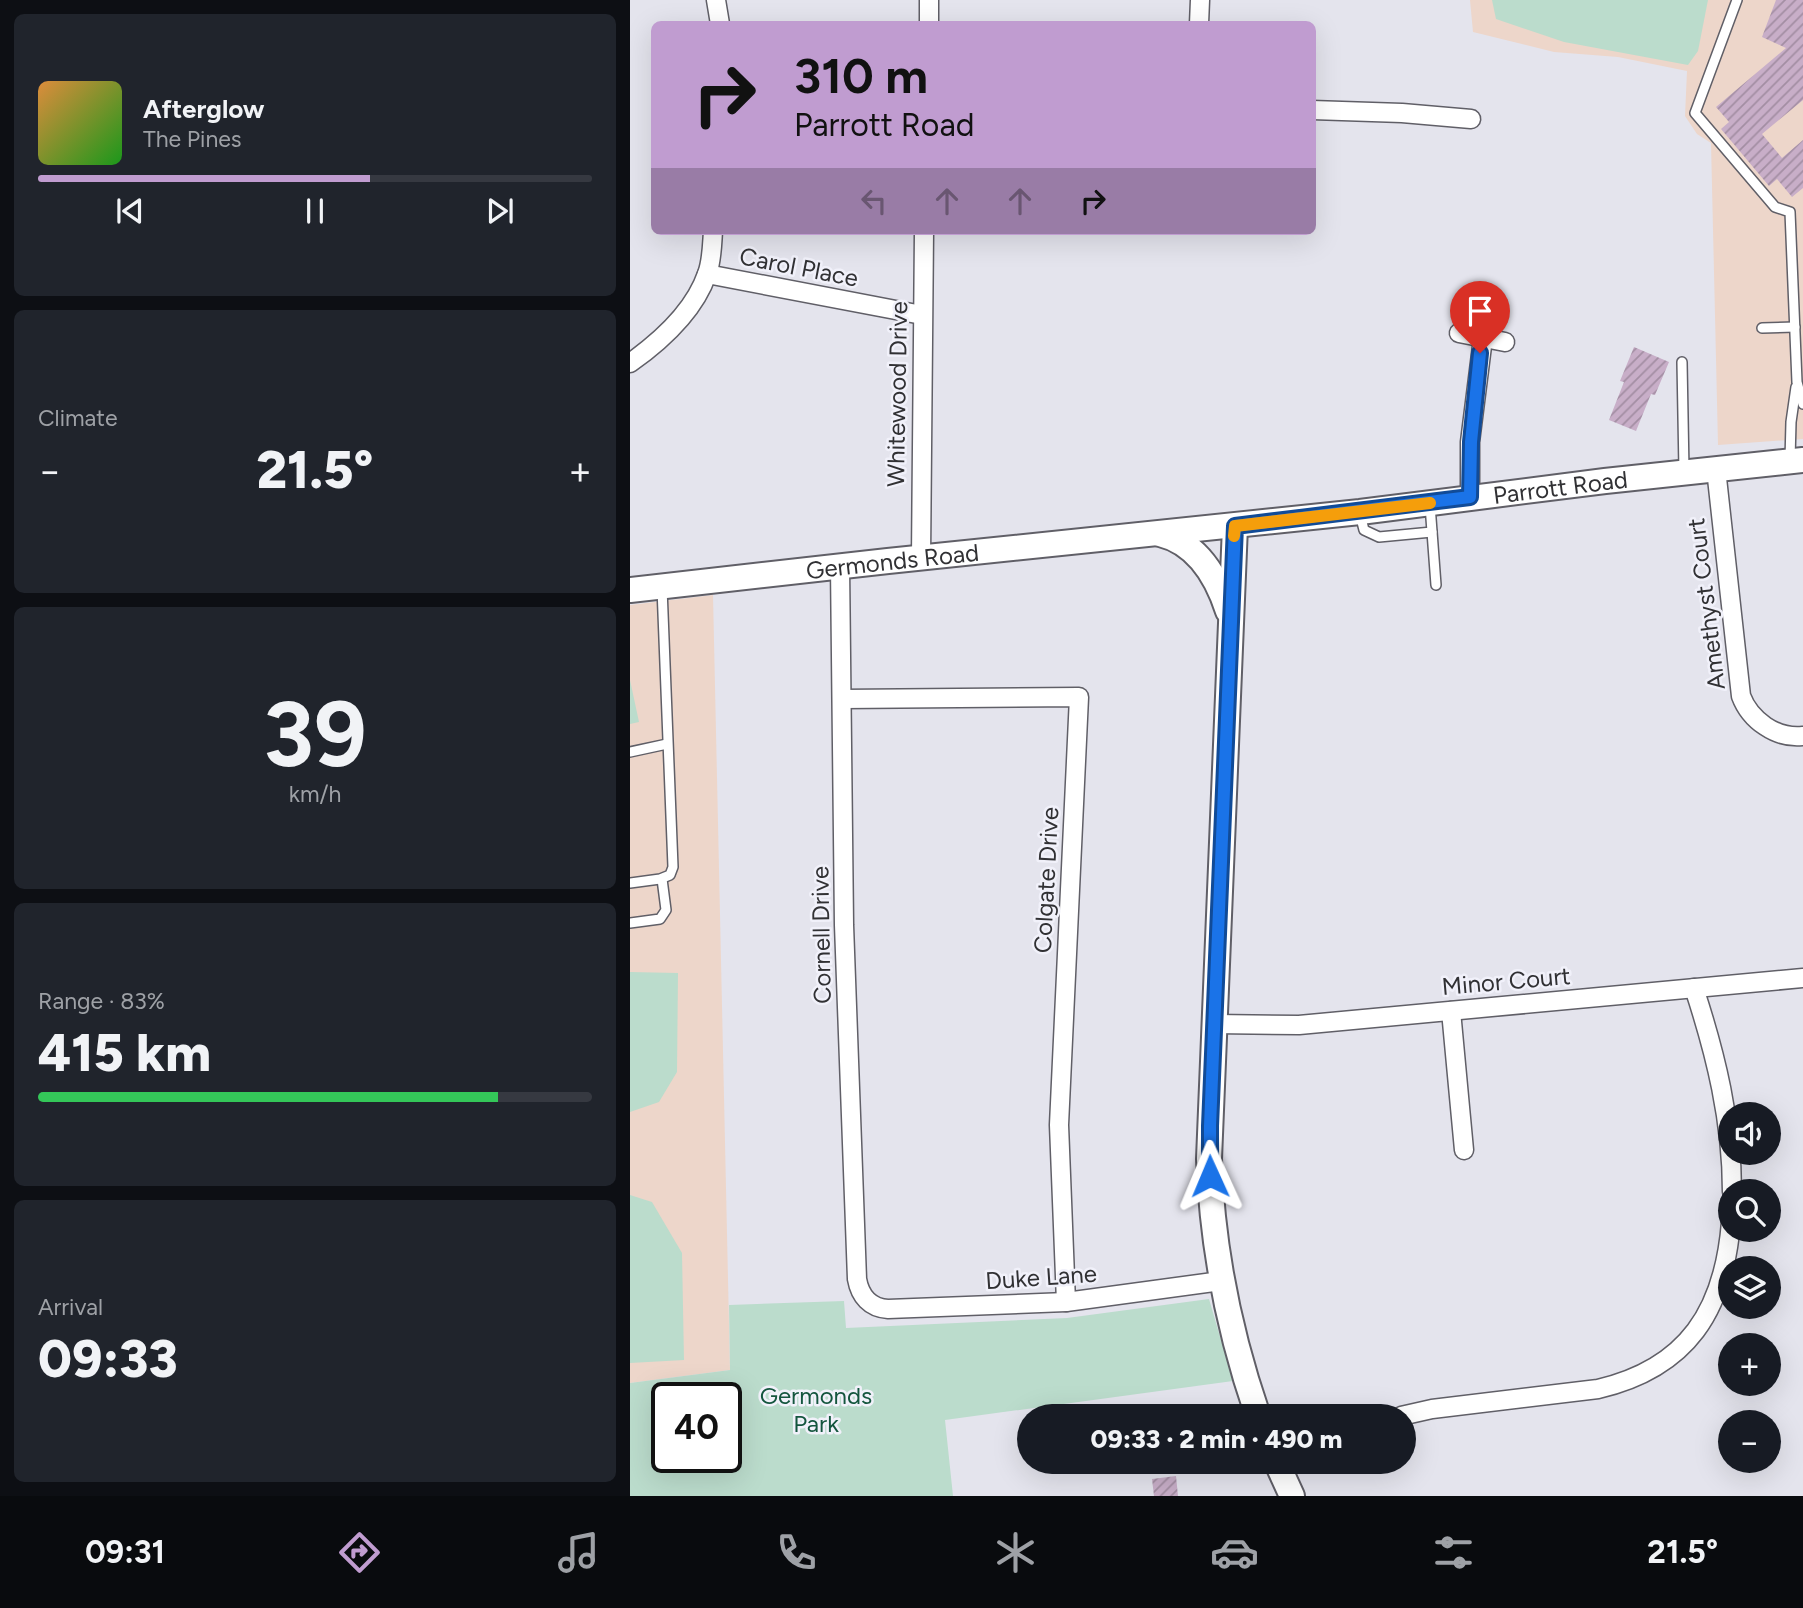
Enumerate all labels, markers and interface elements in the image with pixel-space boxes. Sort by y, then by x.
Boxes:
text: 310 m [794,46,928,105]
icon: right [679,49,770,140]
text: Afterglow [143,93,265,125]
text: Parrott Road [794,106,974,144]
text: The Pines [143,125,242,153]
icon: left [855,182,893,220]
icon: ahead [928,182,966,220]
icon: ahead [1001,182,1039,220]
icon: right [1074,182,1112,220]
icon: previous [111,192,149,230]
icon: pause [296,192,334,230]
icon: next [481,192,519,230]
street label: Carol Place [737,241,861,293]
pin [1450,281,1510,353]
icon: arrive [1461,292,1499,330]
street label: Whitewood Drive [881,301,913,487]
text: Climate [38,404,117,432]
text: 21.5° [257,439,373,501]
text: − [38,448,62,494]
text: + [568,448,592,494]
street label: Parrott Road [1491,464,1629,510]
street label: Amethyst Court [1681,517,1731,691]
street label: Germonds Road [804,537,980,585]
text: 39 [263,680,367,789]
text: km/h [289,780,341,808]
street label: Colgate Drive [1028,806,1064,954]
street label: Cornell Drive [805,866,837,1004]
street label: Minor Court [1440,961,1572,1001]
text: Range · 83% [38,987,165,1015]
text: 415 km [38,1022,211,1084]
map controls [1718,1102,1781,1473]
button: sound [1718,1102,1781,1165]
position arrow [1173,1139,1247,1213]
button: search [1718,1179,1781,1242]
button: layers [1718,1256,1781,1319]
street label: Duke Lane [984,1259,1098,1295]
text: Arrival [38,1293,103,1321]
text: 09:33 [38,1328,178,1390]
button: + [1718,1333,1781,1396]
park label: Germonds Park [760,1381,872,1438]
speed limit sign: 40 [651,1382,742,1473]
button: − [1718,1410,1781,1473]
text: 09:33 · 2 min · 490 m [1091,1423,1342,1455]
icon: directions [335,1528,384,1577]
icon: music [554,1528,603,1577]
icon: phone [772,1528,821,1577]
icon: climate [991,1528,1040,1577]
icon: car [1210,1528,1259,1577]
icon: filters [1429,1528,1478,1577]
text: 09:31 [85,1533,165,1571]
text: 21.5° [1647,1533,1718,1571]

